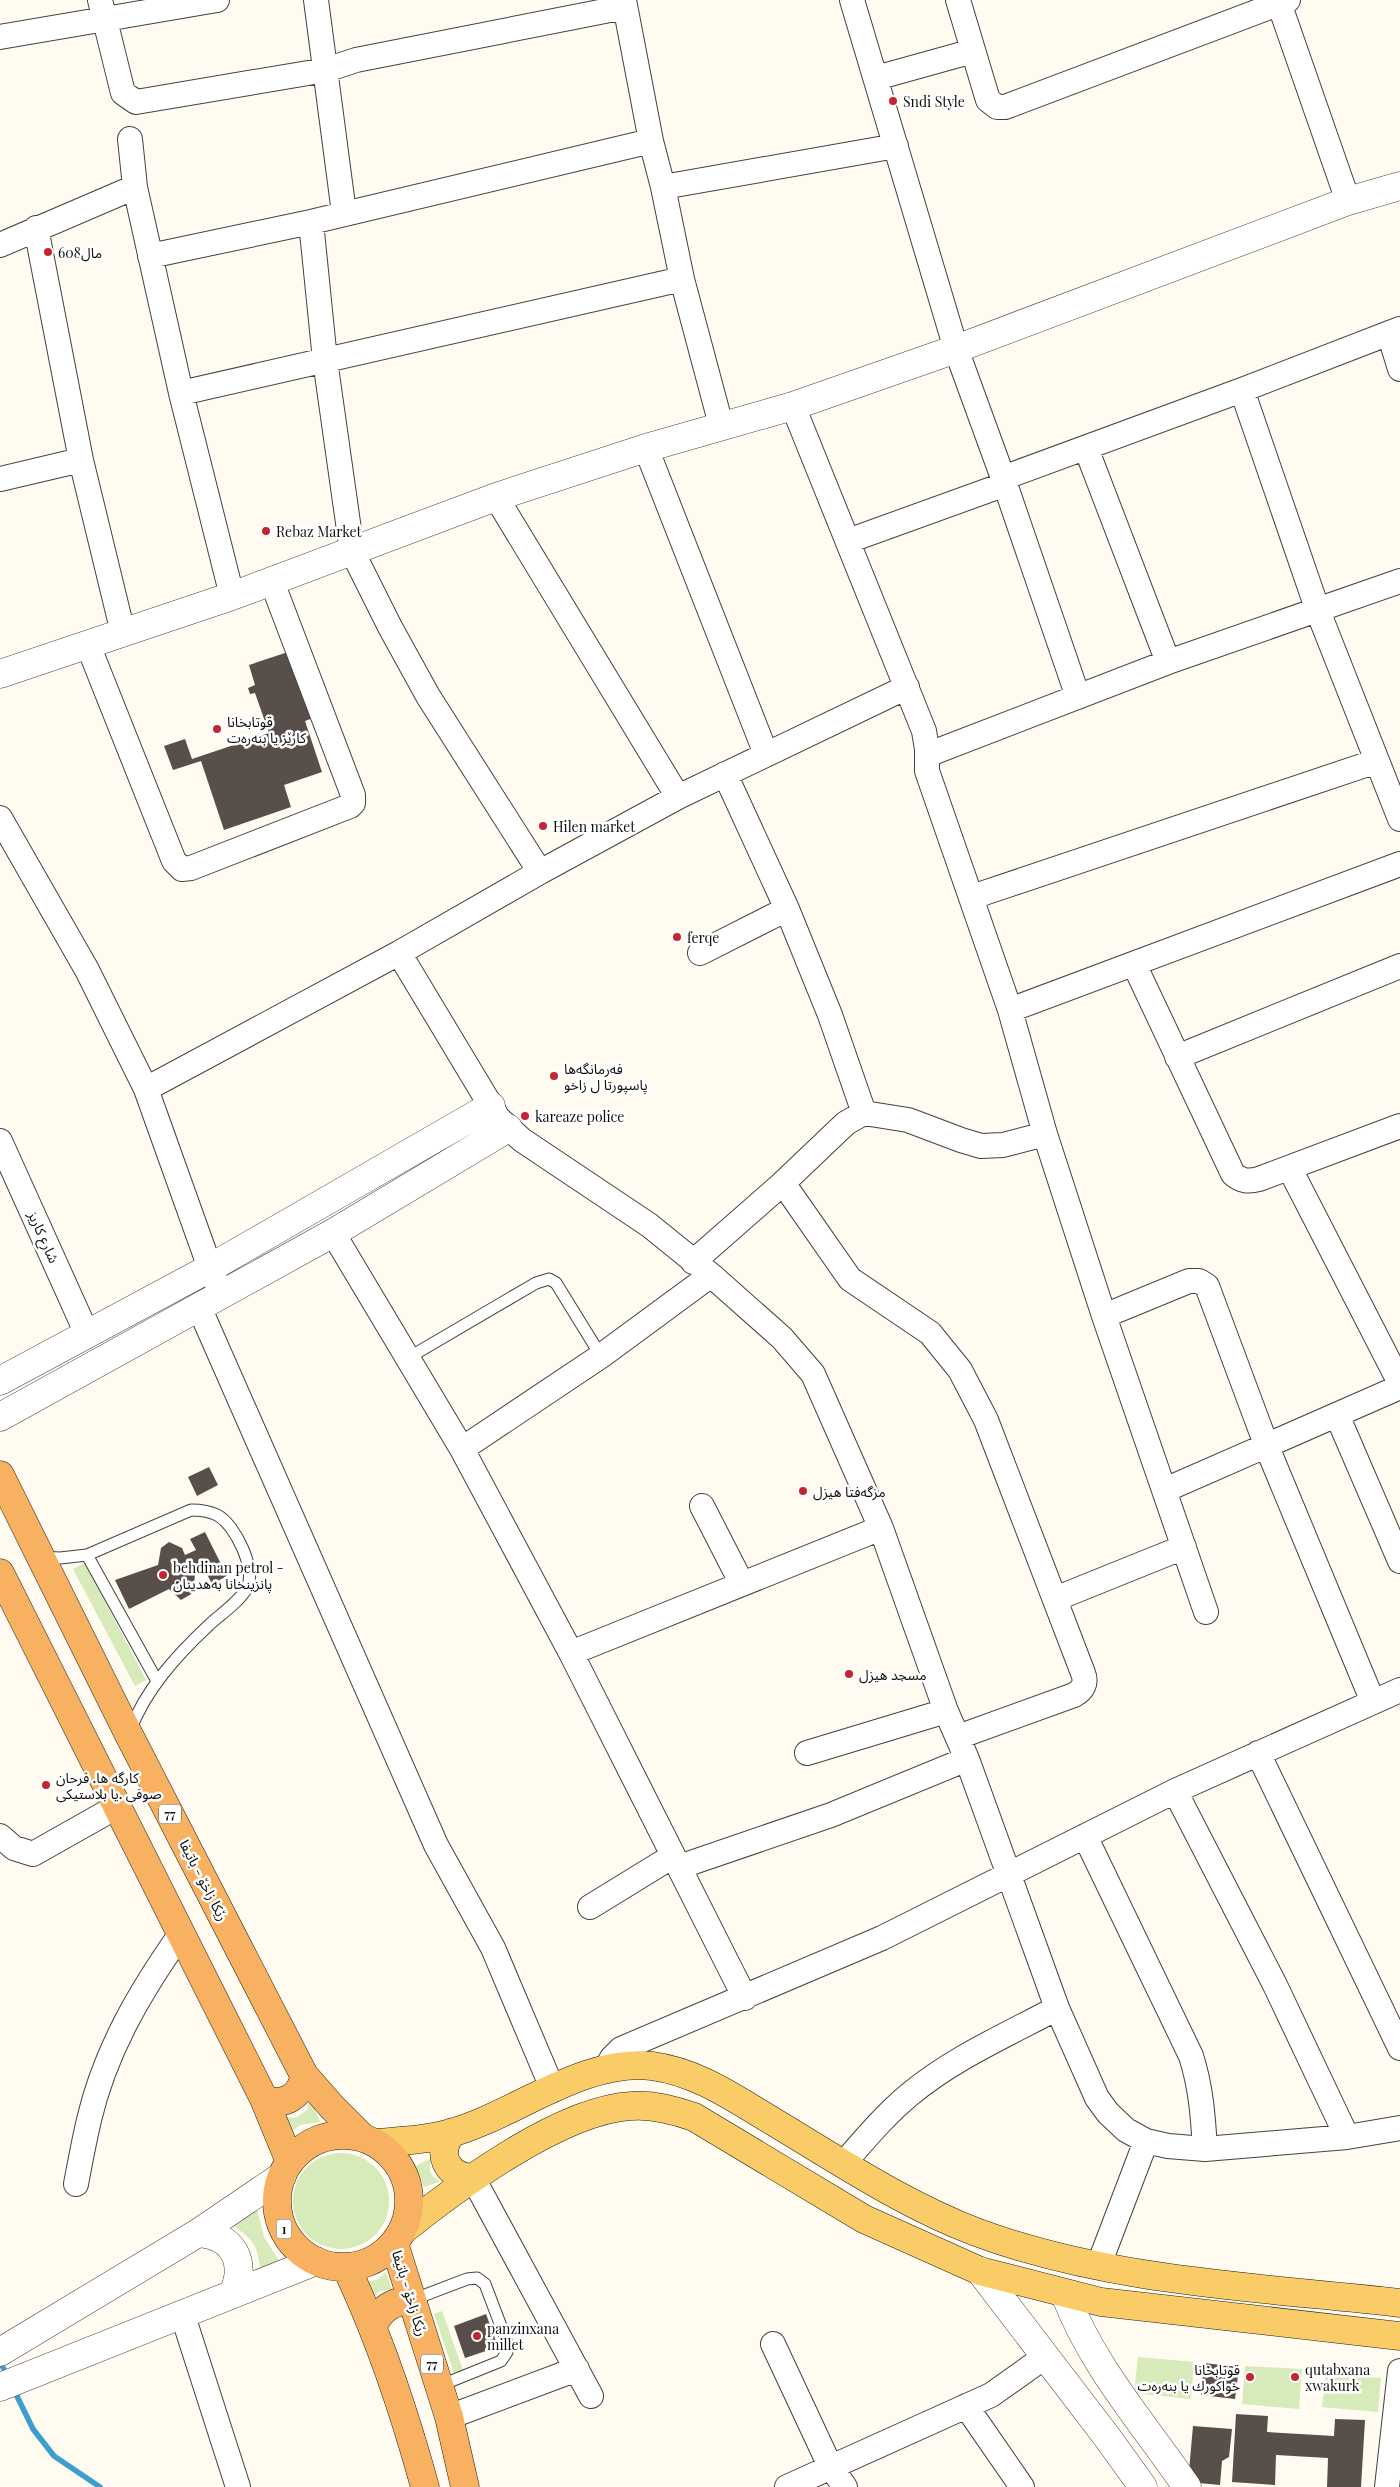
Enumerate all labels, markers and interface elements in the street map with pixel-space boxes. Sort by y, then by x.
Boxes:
place label: Sndi Style [903,92,965,111]
marker: Sndi Style [887,95,899,107]
place label: مال608 [58,243,102,262]
marker: مال608 [42,246,54,258]
place label: Rebaz Market [276,522,363,541]
marker: Rebaz Market [260,525,272,537]
place label: قوتابخانا کارێز یا بنەرەت [227,712,306,747]
marker: قوتابخانا کارێز یا بنەرەت [211,723,223,735]
place label: Hilen market [553,817,636,836]
marker: Hilen market [537,820,549,832]
place label: ferqe [687,928,719,947]
marker: ferqe [671,931,683,943]
place label: فەرمانگەها پاسپورتا ل زاخو [564,1059,648,1095]
marker: فەرمانگەها پاسپورتا ل زاخو [548,1070,560,1082]
place label: kareaze police [535,1107,624,1126]
marker: kareaze police [519,1110,531,1122]
street label: شارع كاريز [22,1207,64,1267]
place label: مزگەفتا هیزل [813,1482,885,1501]
marker: مزگەفتا هیزل [797,1485,809,1497]
place label: behdinan petrol - پانزینخانا بەهدینان [173,1558,284,1594]
marker: behdinan petrol - پانزینخانا بەهدینان [157,1569,169,1581]
place label: مسجد هيزل [859,1665,927,1684]
marker: مسجد هيزل [843,1668,855,1680]
place label: کارگه ها. فرحان صوفی .یا بلاستیکی [56,1768,162,1803]
marker: کارگه ها. فرحان صوفی .یا بلاستیکی [40,1779,52,1791]
road number: 77 [159,1805,181,1824]
street label: رێکا زاخۆ - باتیفا [175,1836,233,1924]
road number: 1 [276,2220,292,2238]
street label: رێکا زاخۆ - باتیفا [388,2248,432,2338]
place label: panzinxana millet [487,2319,559,2354]
marker: panzinxana millet [471,2330,483,2342]
road number: 77 [421,2354,443,2374]
place label: قوتابخانا خواکورك یا بنەرەت [1138,2360,1240,2395]
place label: qutabxana xwakurk [1305,2360,1370,2395]
marker: قوتابخانا خواکورك یا بنەرەت [1244,2371,1256,2383]
marker: qutabxana xwakurk [1289,2371,1301,2383]

